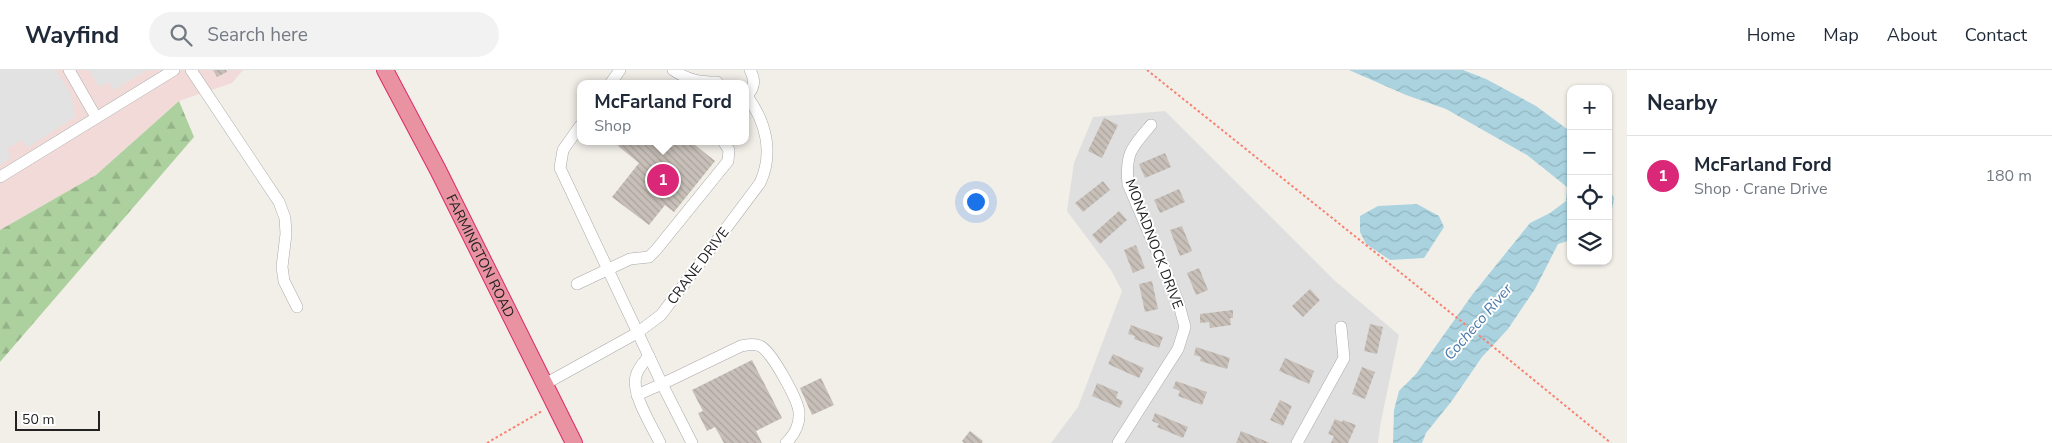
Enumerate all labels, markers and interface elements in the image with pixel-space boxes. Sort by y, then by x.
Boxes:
search box [149,12,499,57]
text: Wayfind [25,19,119,51]
icon: search [167,21,195,49]
text: Search here [207,22,308,48]
text: Home [1747,23,1795,47]
text: Map [1823,23,1859,47]
text: About [1887,23,1937,47]
text: Contact [1965,23,2027,47]
popup [577,80,749,145]
map controls [1567,85,1612,265]
button: + [1567,85,1612,130]
text: McFarland Ford [594,89,732,115]
text: Nearby [1647,89,1717,117]
text: Shop [594,115,631,137]
button: − [1567,130,1612,175]
text: McFarland Ford [1694,152,1832,178]
pin: 1 [647,161,679,199]
text: 1 [1658,165,1668,187]
text: 180 m [1985,165,2032,187]
button: locate [1567,175,1612,220]
street label: MONADNOCK DRIVE [1120,176,1188,312]
text: Shop · Crane Drive [1694,178,1828,200]
your location [963,189,989,215]
street label: FARMINGTON ROAD [442,191,519,321]
button: layers [1567,220,1612,265]
street label: CRANE DRIVE [663,224,733,308]
water label: Cocheco River [1439,279,1517,364]
scale bar [15,408,100,431]
text: 50 m [22,410,54,429]

